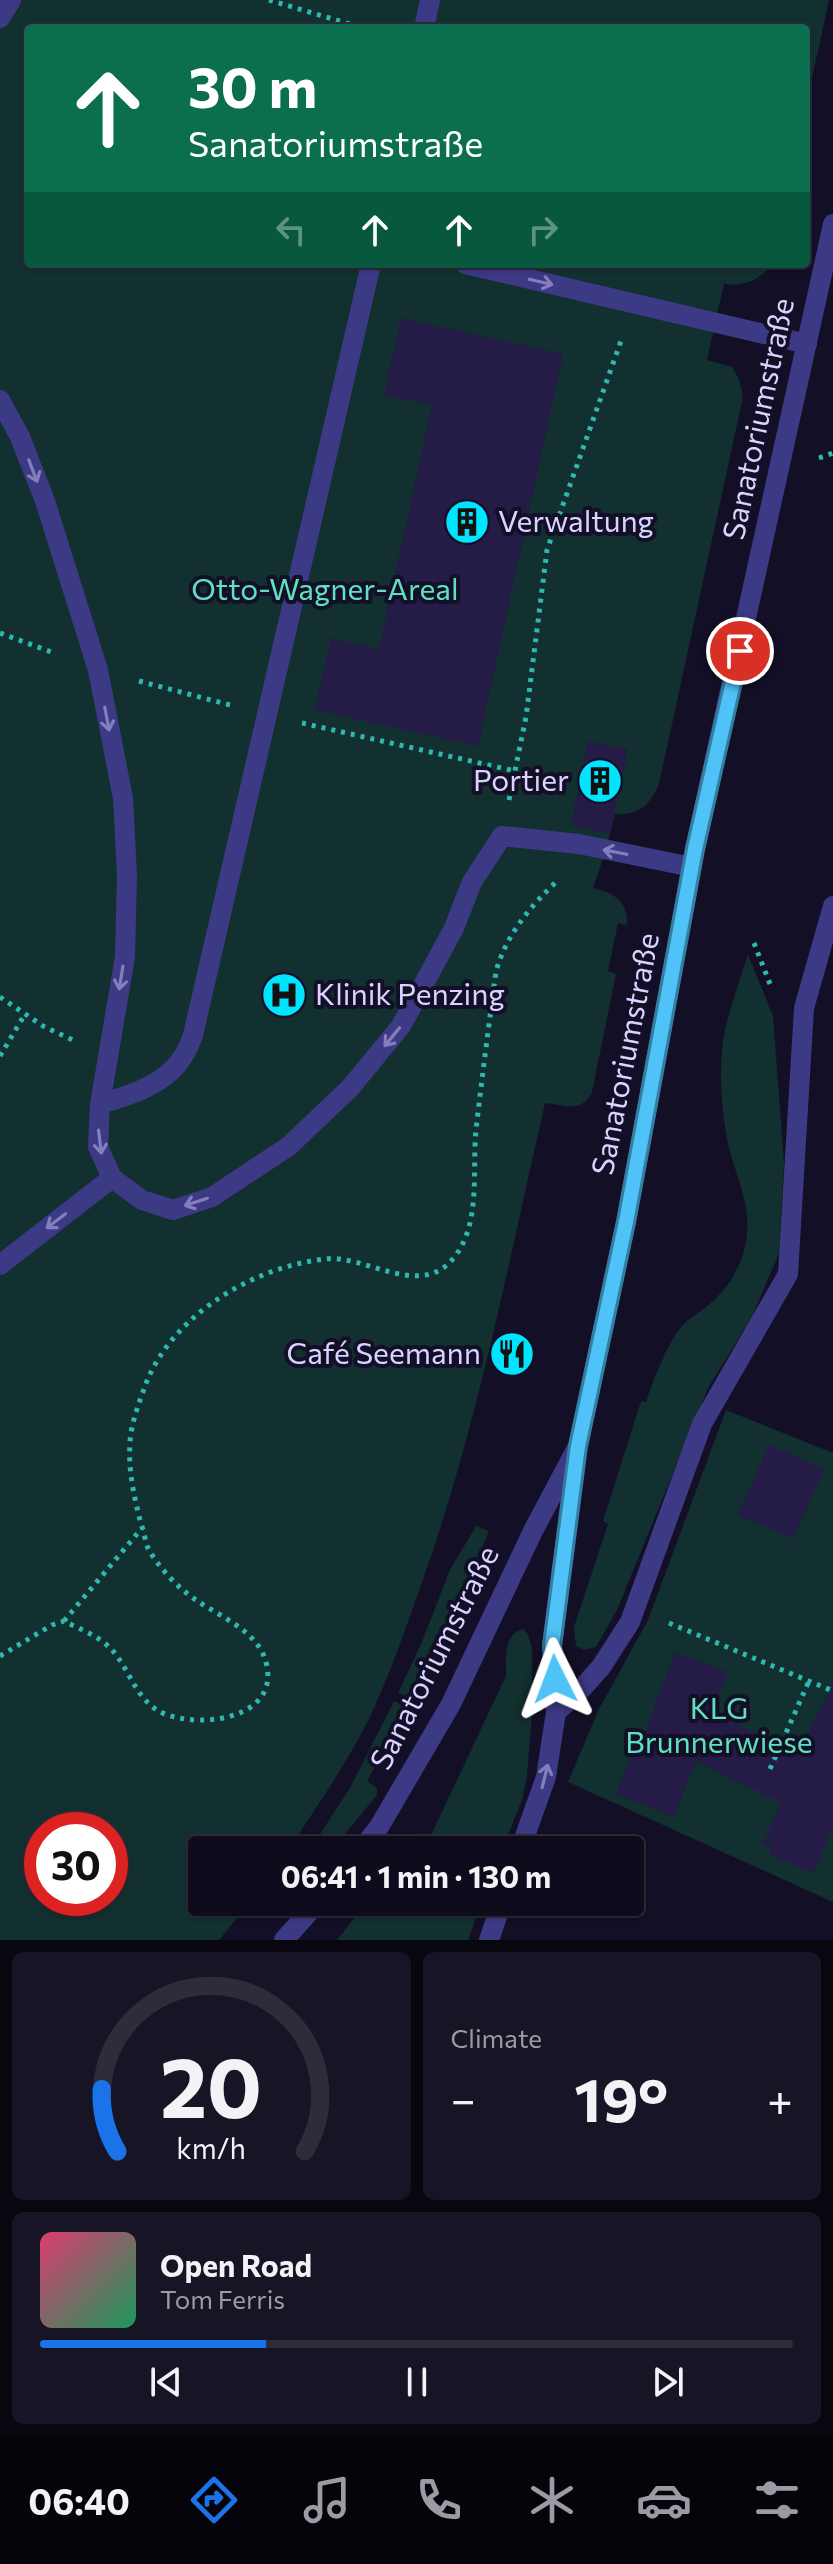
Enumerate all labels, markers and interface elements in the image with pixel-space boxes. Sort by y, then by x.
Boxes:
text: 30 m [188,51,317,120]
icon: ahead [56,56,160,160]
text: Sanatoriumstraße [188,120,483,164]
icon: left [269,208,313,252]
icon: ahead [353,208,397,252]
icon: ahead [437,208,481,252]
icon: right [521,208,565,252]
one-way arrow [528,275,554,290]
street label: Sanatoriumstraße [713,294,800,543]
one-way arrow [27,458,41,483]
building icon: Verwaltung [443,498,491,546]
place label: Verwaltung [498,501,654,538]
park label: Otto-Wagner-Areal [191,569,459,606]
pin [706,617,774,685]
icon: arrive [718,629,762,673]
one-way arrow [101,706,116,732]
building icon: Portier [576,757,624,805]
place label: Portier [473,760,569,797]
one-way arrow [603,844,629,859]
street label: Sanatoriumstraße [582,929,665,1178]
one-way arrow [113,964,128,990]
hospital icon: Klinik Penzing [260,971,308,1019]
place label: Klinik Penzing [315,974,505,1011]
one-way arrow [383,1026,401,1046]
one-way arrow [93,1129,108,1155]
one-way arrow [184,1196,209,1211]
one-way arrow [45,1212,67,1229]
restaurant icon: Café Seemann [488,1330,536,1378]
place label: Café Seemann [287,1333,481,1370]
street label: Sanatoriumstraße [360,1539,505,1775]
position arrow [513,1637,597,1721]
park label: KLG Brunnerwiese [625,1688,813,1759]
one-way arrow [538,1764,553,1790]
speed limit sign: 30 [24,1812,128,1916]
text: 06:41 · 1 min · 130 m [281,1857,551,1894]
text: Climate [451,2022,542,2053]
text: 20 [160,2033,262,2135]
text: 19° [574,2061,668,2134]
text: − [451,2071,476,2125]
text: + [767,2071,793,2125]
text: km/h [176,2130,246,2165]
text: Open Road [160,2246,312,2283]
text: Tom Ferris [160,2283,285,2314]
icon: previous [144,2360,188,2404]
icon: pause [395,2360,439,2404]
icon: next [646,2360,690,2404]
icon: directions [186,2472,242,2528]
icon: music [299,2472,355,2528]
icon: phone [411,2472,467,2528]
icon: climate [524,2472,580,2528]
icon: car [636,2472,692,2528]
icon: filters [749,2472,805,2528]
text: 06:40 [28,2478,130,2522]

